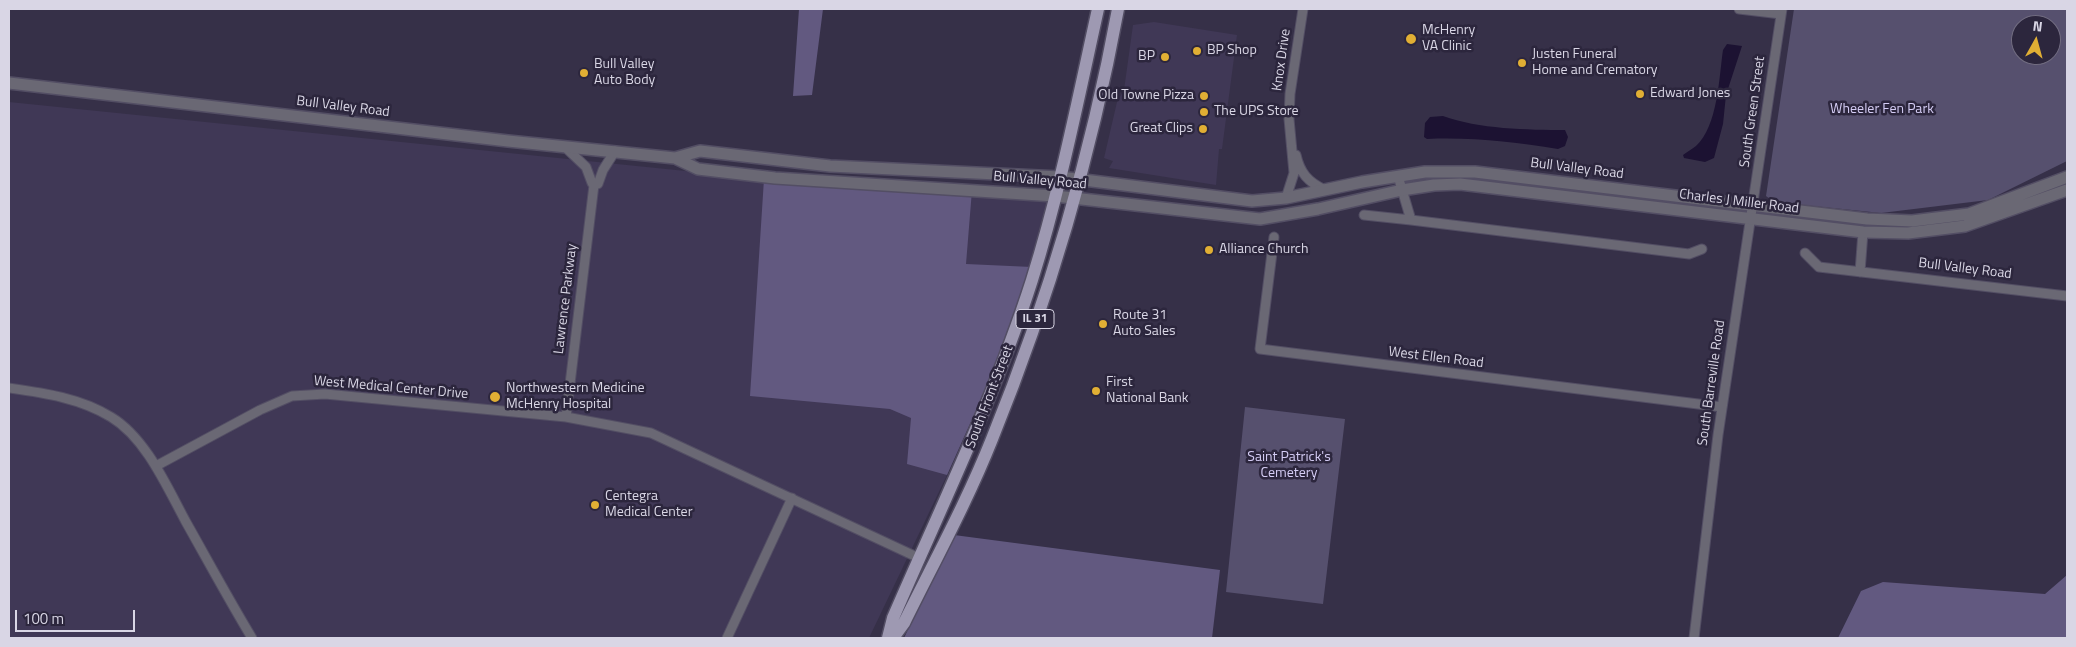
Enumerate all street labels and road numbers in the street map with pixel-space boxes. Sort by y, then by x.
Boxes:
street label: Knox Drive [1269,28,1295,92]
street label: South Green Street [1737,55,1769,169]
street label: Bull Valley Road [295,93,391,121]
street label: Bull Valley Road [1529,155,1625,183]
street label: Bull Valley Road [992,169,1088,193]
street label: Charles J Miller Road [1678,186,1800,218]
street label: Lawrence Parkway [551,243,581,355]
street label: Bull Valley Road [1917,255,2013,283]
road number: IL 31 [1016,310,1054,328]
street label: South Barreville Road [1695,319,1729,447]
street label: South Front Street [963,343,1017,451]
street label: West Ellen Road [1387,344,1485,372]
street label: West Medical Center Drive [313,373,469,403]

